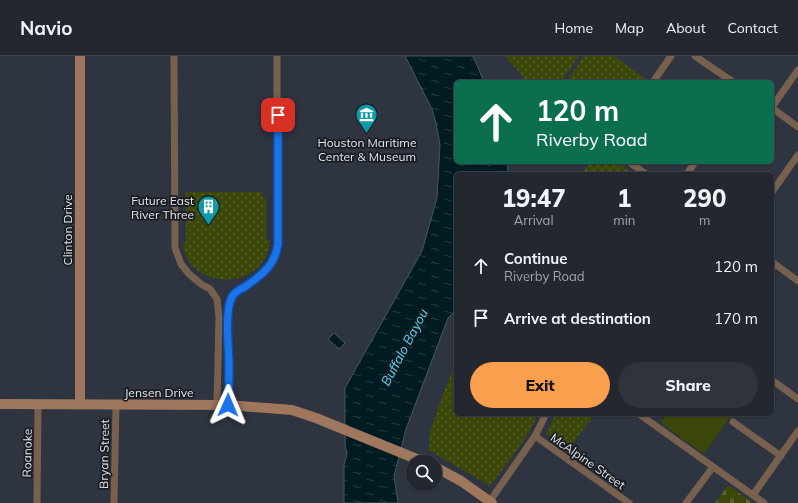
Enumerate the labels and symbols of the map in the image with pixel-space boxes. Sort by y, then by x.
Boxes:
pin [261,98,295,132]
museum icon: Houston Maritime Center & Museum [354,102,380,135]
place label: Houston Maritime Center & Museum [318,135,416,164]
place label: Future East River Three [131,193,194,222]
street label: Clinton Drive [60,194,75,266]
building icon: Future East River Three [196,194,222,227]
water label: Buffalo Bayou [377,306,431,388]
position arrow [207,384,249,426]
street label: Jensen Drive [124,385,194,400]
street label: Bryan Street [96,419,112,489]
street label: Roanoke [19,429,35,477]
street label: McAlpine Street [548,430,628,492]

